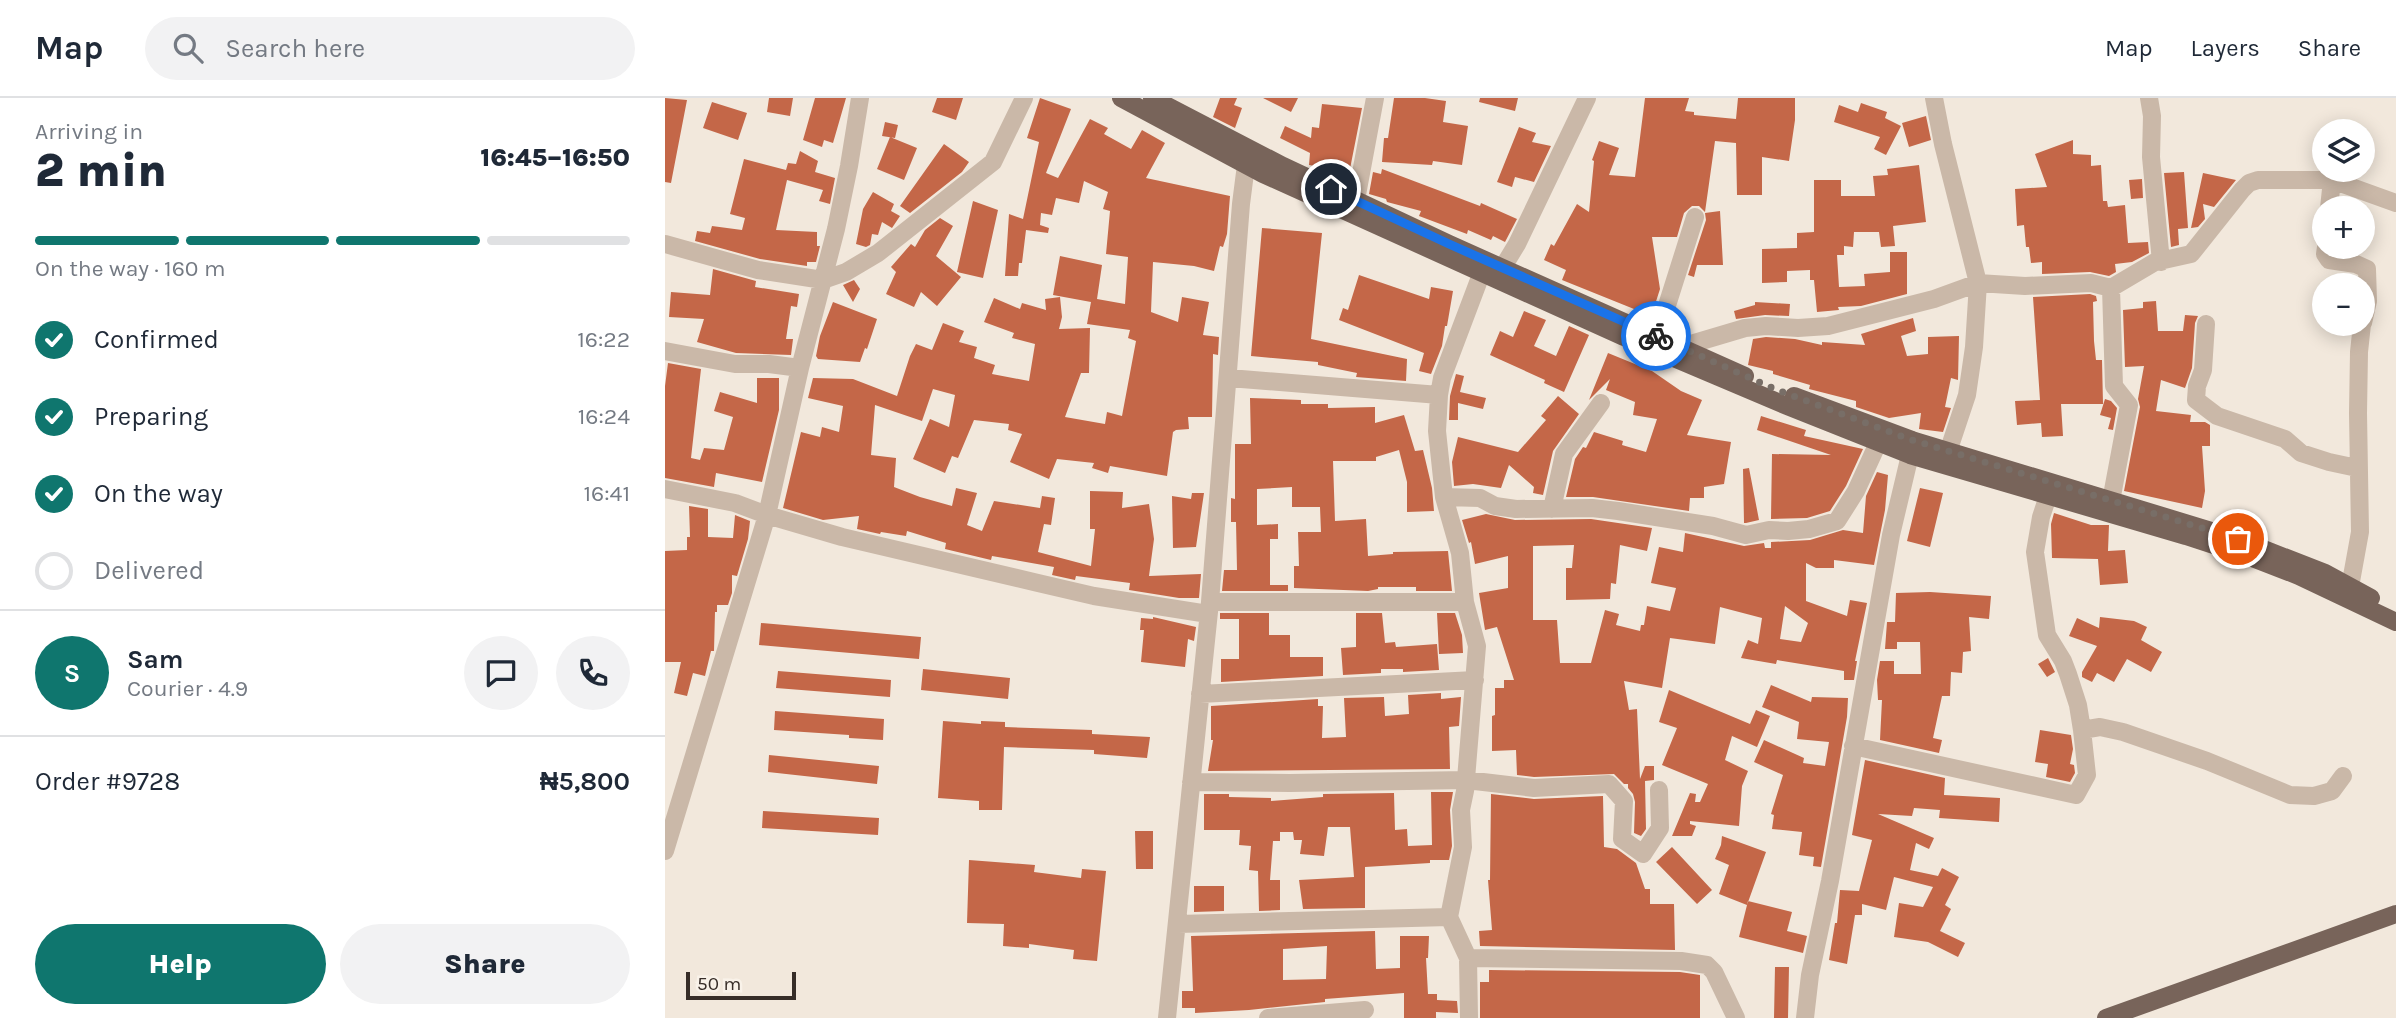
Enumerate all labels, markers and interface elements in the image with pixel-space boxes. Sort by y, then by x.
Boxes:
search box [145,17,635,80]
text: Map [35,29,103,67]
icon: search [169,29,207,67]
text: Search here [225,33,365,64]
text: Map [2105,34,2153,62]
text: Layers [2191,34,2260,62]
text: Share [2298,34,2361,62]
text: Arriving in [35,118,143,145]
map controls [2312,119,2375,336]
button: layers [2312,119,2375,182]
text: 16:45–16:50 [480,142,630,173]
text: 2 min [35,144,167,198]
pin [1301,159,1361,219]
icon: home [1312,170,1350,208]
button: + [2312,196,2375,259]
text: On the way · 160 m [35,255,225,282]
button: − [2312,273,2375,336]
courier [1621,301,1691,371]
icon: bike [1637,317,1675,355]
icon: check [35,321,73,359]
text: Confirmed [94,324,219,355]
text: 16:22 [577,326,630,353]
icon: check [35,398,73,436]
text: Preparing [94,401,208,432]
text: 16:24 [578,403,630,430]
icon: check [35,475,73,513]
text: On the way [94,478,223,509]
text: 16:41 [583,480,630,507]
pin [2208,509,2268,569]
icon: bag [2219,520,2257,558]
text: Delivered [94,555,204,586]
button: chat [464,636,538,710]
button: phone [556,636,630,710]
text: Sam [127,644,183,675]
text: S [64,658,80,689]
text: Courier · 4.9 [127,675,248,702]
text: Order #9728 [35,766,180,797]
text: ₦5,800 [540,766,630,797]
button: Help [35,924,326,1004]
button: Share [340,924,630,1004]
scale bar [686,969,796,1001]
text: 50 m [697,973,741,995]

